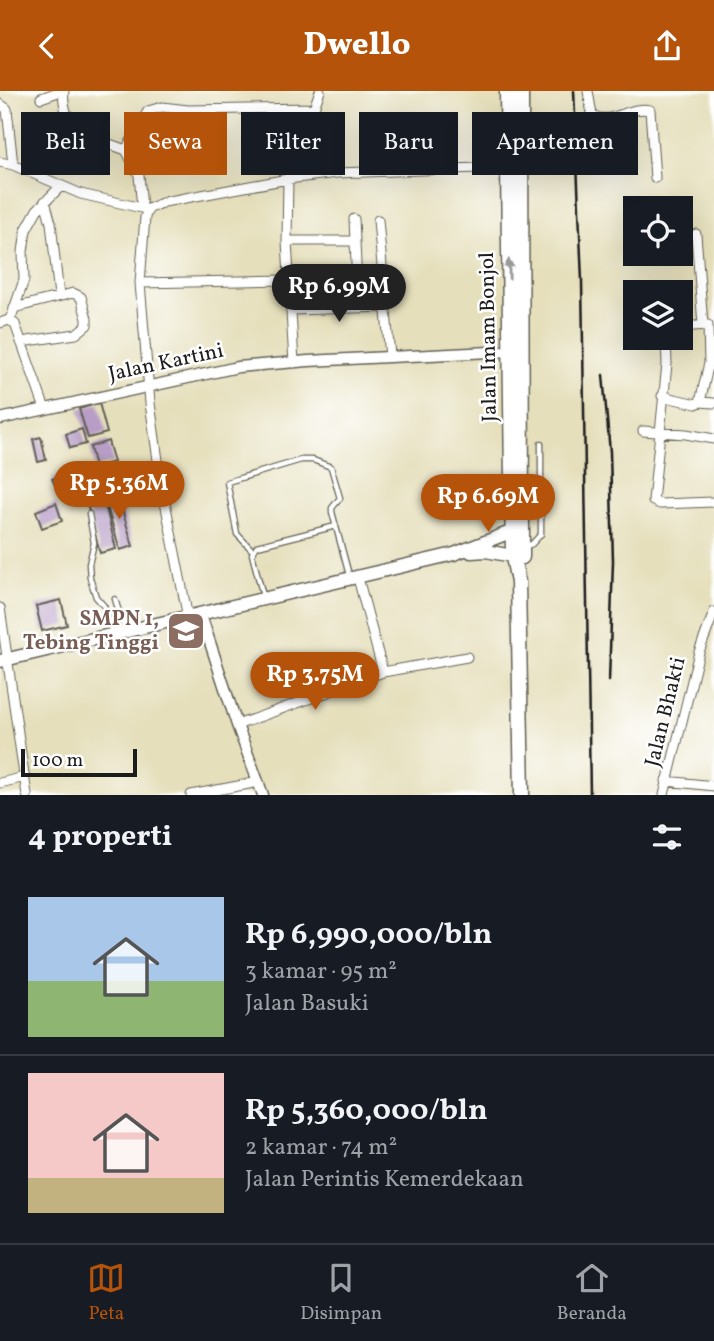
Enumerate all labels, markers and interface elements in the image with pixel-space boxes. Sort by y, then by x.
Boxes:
text: Dwello [304,24,410,68]
icon: back [28,27,66,65]
icon: share [648,27,686,65]
chip: Beli [21,112,110,175]
chip: Sewa [124,112,227,175]
chip: Filter [241,112,345,175]
chip: Baru [359,112,458,175]
chip: Apartemen [472,112,638,175]
map controls [623,196,693,350]
button: locate [623,196,693,266]
street label: Jalan Imam Bonjol [473,252,505,422]
one-way arrow [503,258,515,280]
pin: Rp 6.99M [267,265,411,324]
text: Rp 6.99M [288,271,390,303]
button: layers [623,280,693,350]
street label: Jalan Kartini [106,337,226,389]
pin: Rp 5.36M [47,461,191,521]
text: Rp 5.36M [70,468,169,500]
pin: Rp 6.69M [416,475,560,534]
text: Rp 6.69M [437,481,539,513]
place label: SMPN 1, Tebing Tinggi [23,605,159,658]
school or university icon: SMPN 1, Tebing Tinggi [165,610,207,652]
pin: Rp 3.75M [243,653,387,712]
street label: Jalan Bhakti [638,654,694,770]
text: Rp 3.75M [266,659,364,691]
scale bar [21,746,136,778]
text: 100 m [32,748,83,774]
text: 4 properti [28,816,172,858]
icon: filters [648,818,686,856]
text: Rp 6,990,000/bln [245,914,492,956]
icon: home [84,925,168,1009]
text: 3 kamar · 95 m² [245,956,397,988]
text: Jalan Basuki [245,988,369,1020]
text: Rp 5,360,000/bln [245,1090,488,1132]
icon: home [84,1101,168,1185]
text: 2 kamar · 74 m² [245,1132,397,1164]
text: Jalan Perintis Kemerdekaan [245,1164,524,1196]
tab: Peta [87,1259,125,1327]
tab: Disimpan [300,1259,382,1327]
tab: Beranda [557,1259,627,1327]

